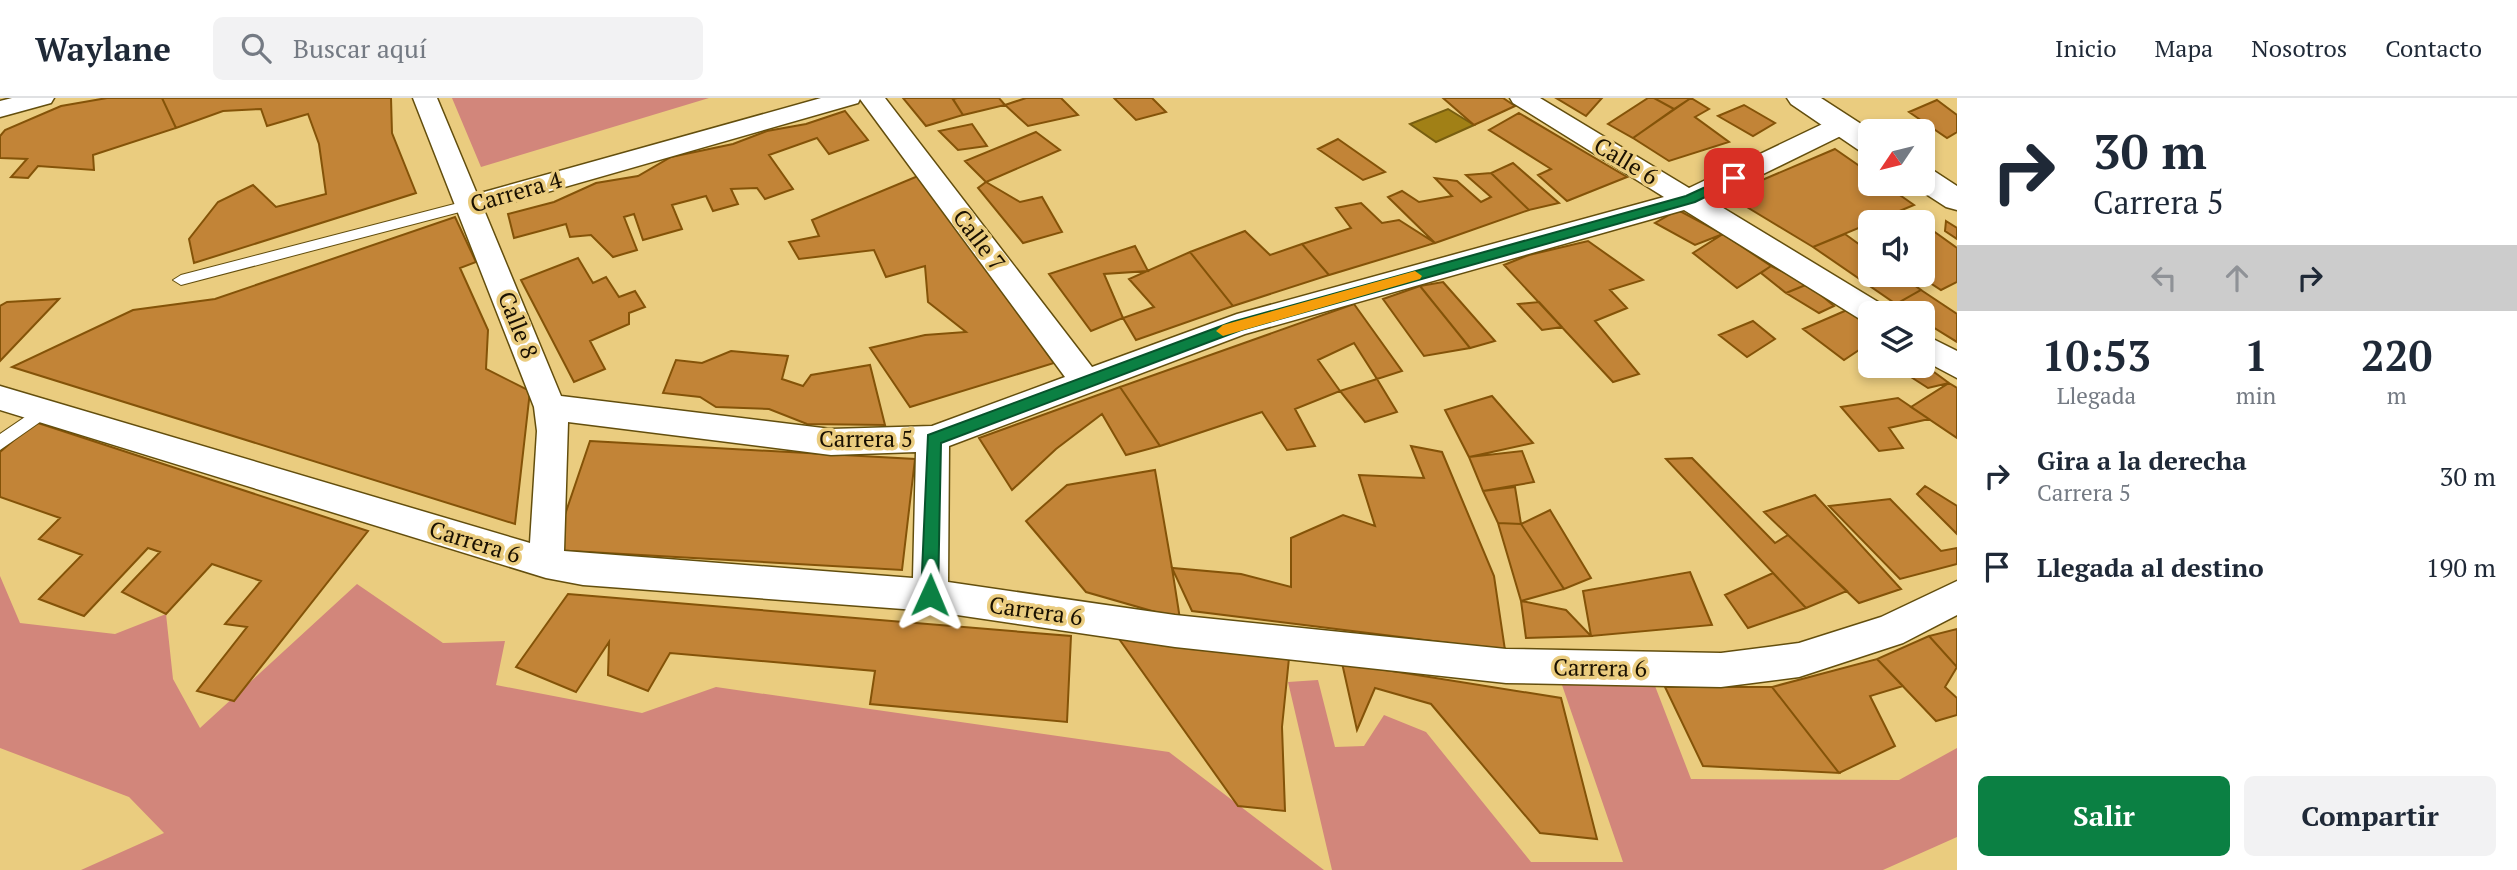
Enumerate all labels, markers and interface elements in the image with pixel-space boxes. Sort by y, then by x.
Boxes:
search box [213,17,703,80]
text: Waylane [35,27,171,70]
icon: search [237,29,275,67]
text: Buscar aquí [293,31,427,65]
text: Inicio [2055,32,2117,64]
text: Mapa [2155,32,2213,64]
text: Nosotros [2251,32,2347,64]
text: Contacto [2385,32,2482,64]
text: 30 m [2093,118,2207,183]
north arrow [1858,119,1936,196]
map controls [1858,119,1935,378]
icon: right [1978,126,2069,217]
street label: Calle 6 [1588,129,1664,192]
pin [1704,148,1764,208]
icon: arrive [1715,159,1753,197]
street label: Carrera 4 [466,163,566,219]
text: Carrera 5 [2093,181,2224,223]
street label: Calle 7 [946,203,1013,277]
button: sound [1858,210,1935,287]
icon: left [2145,259,2183,297]
icon: ahead [2218,259,2256,297]
icon: right [2291,259,2329,297]
street label: Calle 8 [491,287,546,363]
button: layers [1858,301,1935,378]
text: 10:53 [2042,327,2151,383]
text: 1 [2244,327,2268,383]
text: 220 [2361,327,2432,383]
text: Llegada [2057,380,2136,411]
text: min [2236,380,2276,411]
text: m [2387,380,2407,411]
street label: Carrera 5 [819,423,913,454]
text: Gira a la derecha [2037,443,2247,477]
icon: right [1978,457,2016,495]
text: 30 m [2440,459,2496,493]
text: Carrera 5 [2037,477,2131,508]
street label: Carrera 6 [426,513,525,570]
icon: arrive [1978,548,2016,586]
text: Llegada al destino [2037,550,2264,584]
text: 190 m [2426,550,2496,584]
position arrow [893,558,967,632]
street label: Carrera 6 [987,589,1085,632]
street label: Carrera 6 [1553,651,1647,684]
button: Salir [1978,776,2230,856]
button: Compartir [2244,776,2496,856]

